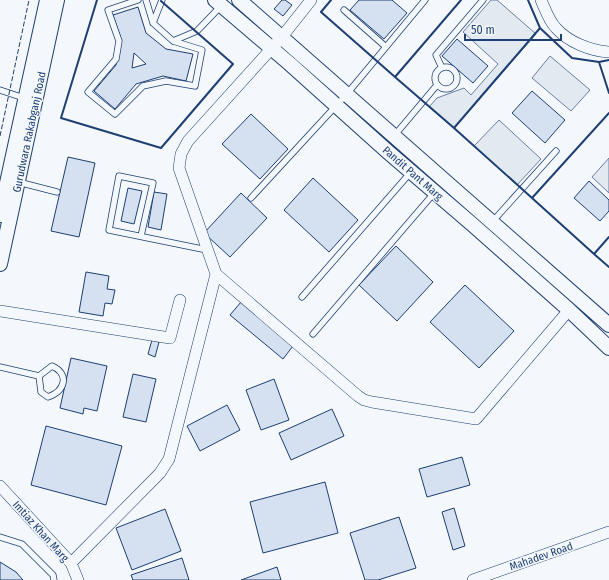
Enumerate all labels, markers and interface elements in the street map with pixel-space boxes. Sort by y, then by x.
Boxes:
scale bar [465,16,561,42]
text: 50 m [471,23,495,37]
street label: Gurudwara Rakabganj Road [10,70,49,194]
street label: Pandit Pant Marg [380,144,446,204]
street label: Imtiaz Khan Marg [10,498,72,565]
street label: Mahadev Road [508,540,574,573]

